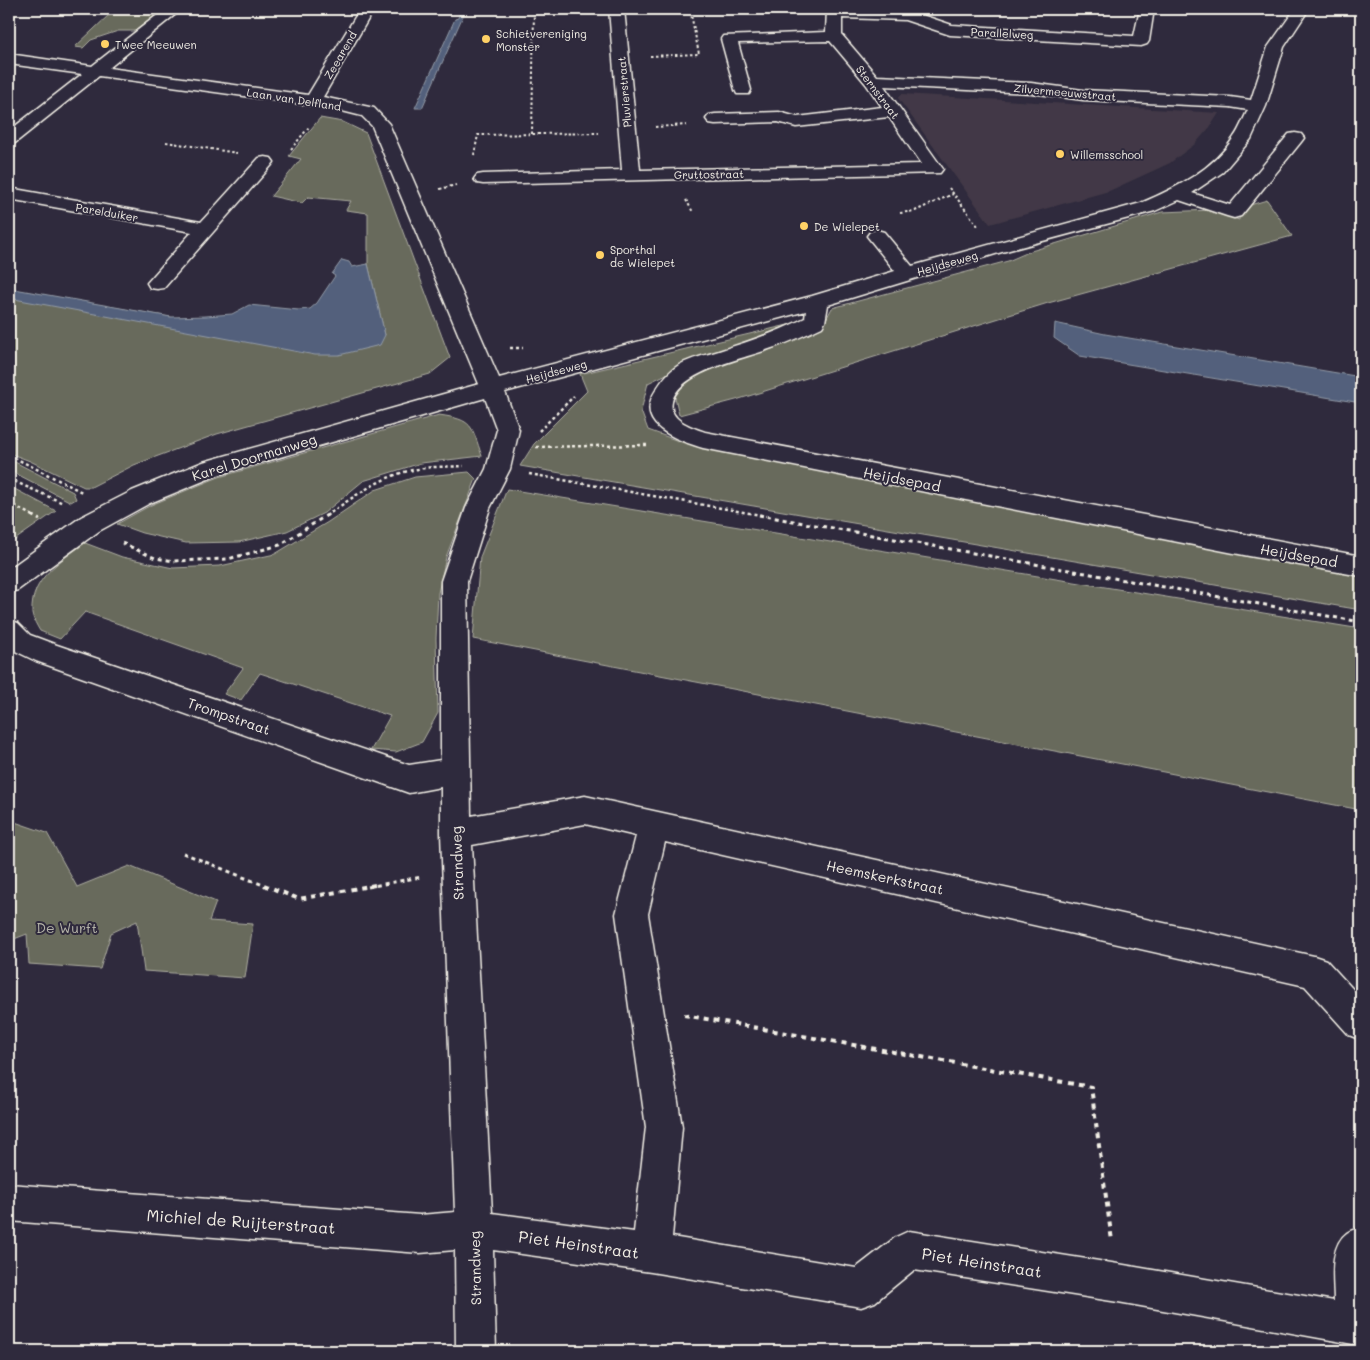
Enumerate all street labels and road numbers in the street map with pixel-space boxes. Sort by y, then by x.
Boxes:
street label: Parallelweg [970,24,1034,42]
street label: Zeearend [320,28,360,82]
street label: Pluvierstraat [613,56,635,128]
street label: Sternstraat [853,62,903,122]
street label: Zilvermeeuwstraat [1013,80,1117,104]
street label: Laan van Delfland [246,84,342,114]
street label: Gruttostraat [674,166,744,182]
street label: Parelduiker [75,199,139,225]
street label: Heijdseweg [915,247,979,279]
street label: Heijdseweg [524,356,588,386]
street label: Karel Doormanweg [189,429,319,485]
street label: Heijdsepad [862,462,942,496]
street label: Heijdsepad [1259,539,1339,571]
street label: Trompstraat [185,693,273,739]
street label: Strandweg [446,826,468,900]
street label: Heemskerkstraat [825,855,945,899]
street label: Michiel de Ruijterstraat [146,1204,336,1238]
street label: Piet Heinstraat [517,1225,641,1263]
street label: Strandweg [465,1231,485,1305]
street label: Piet Heinstraat [920,1242,1044,1282]

